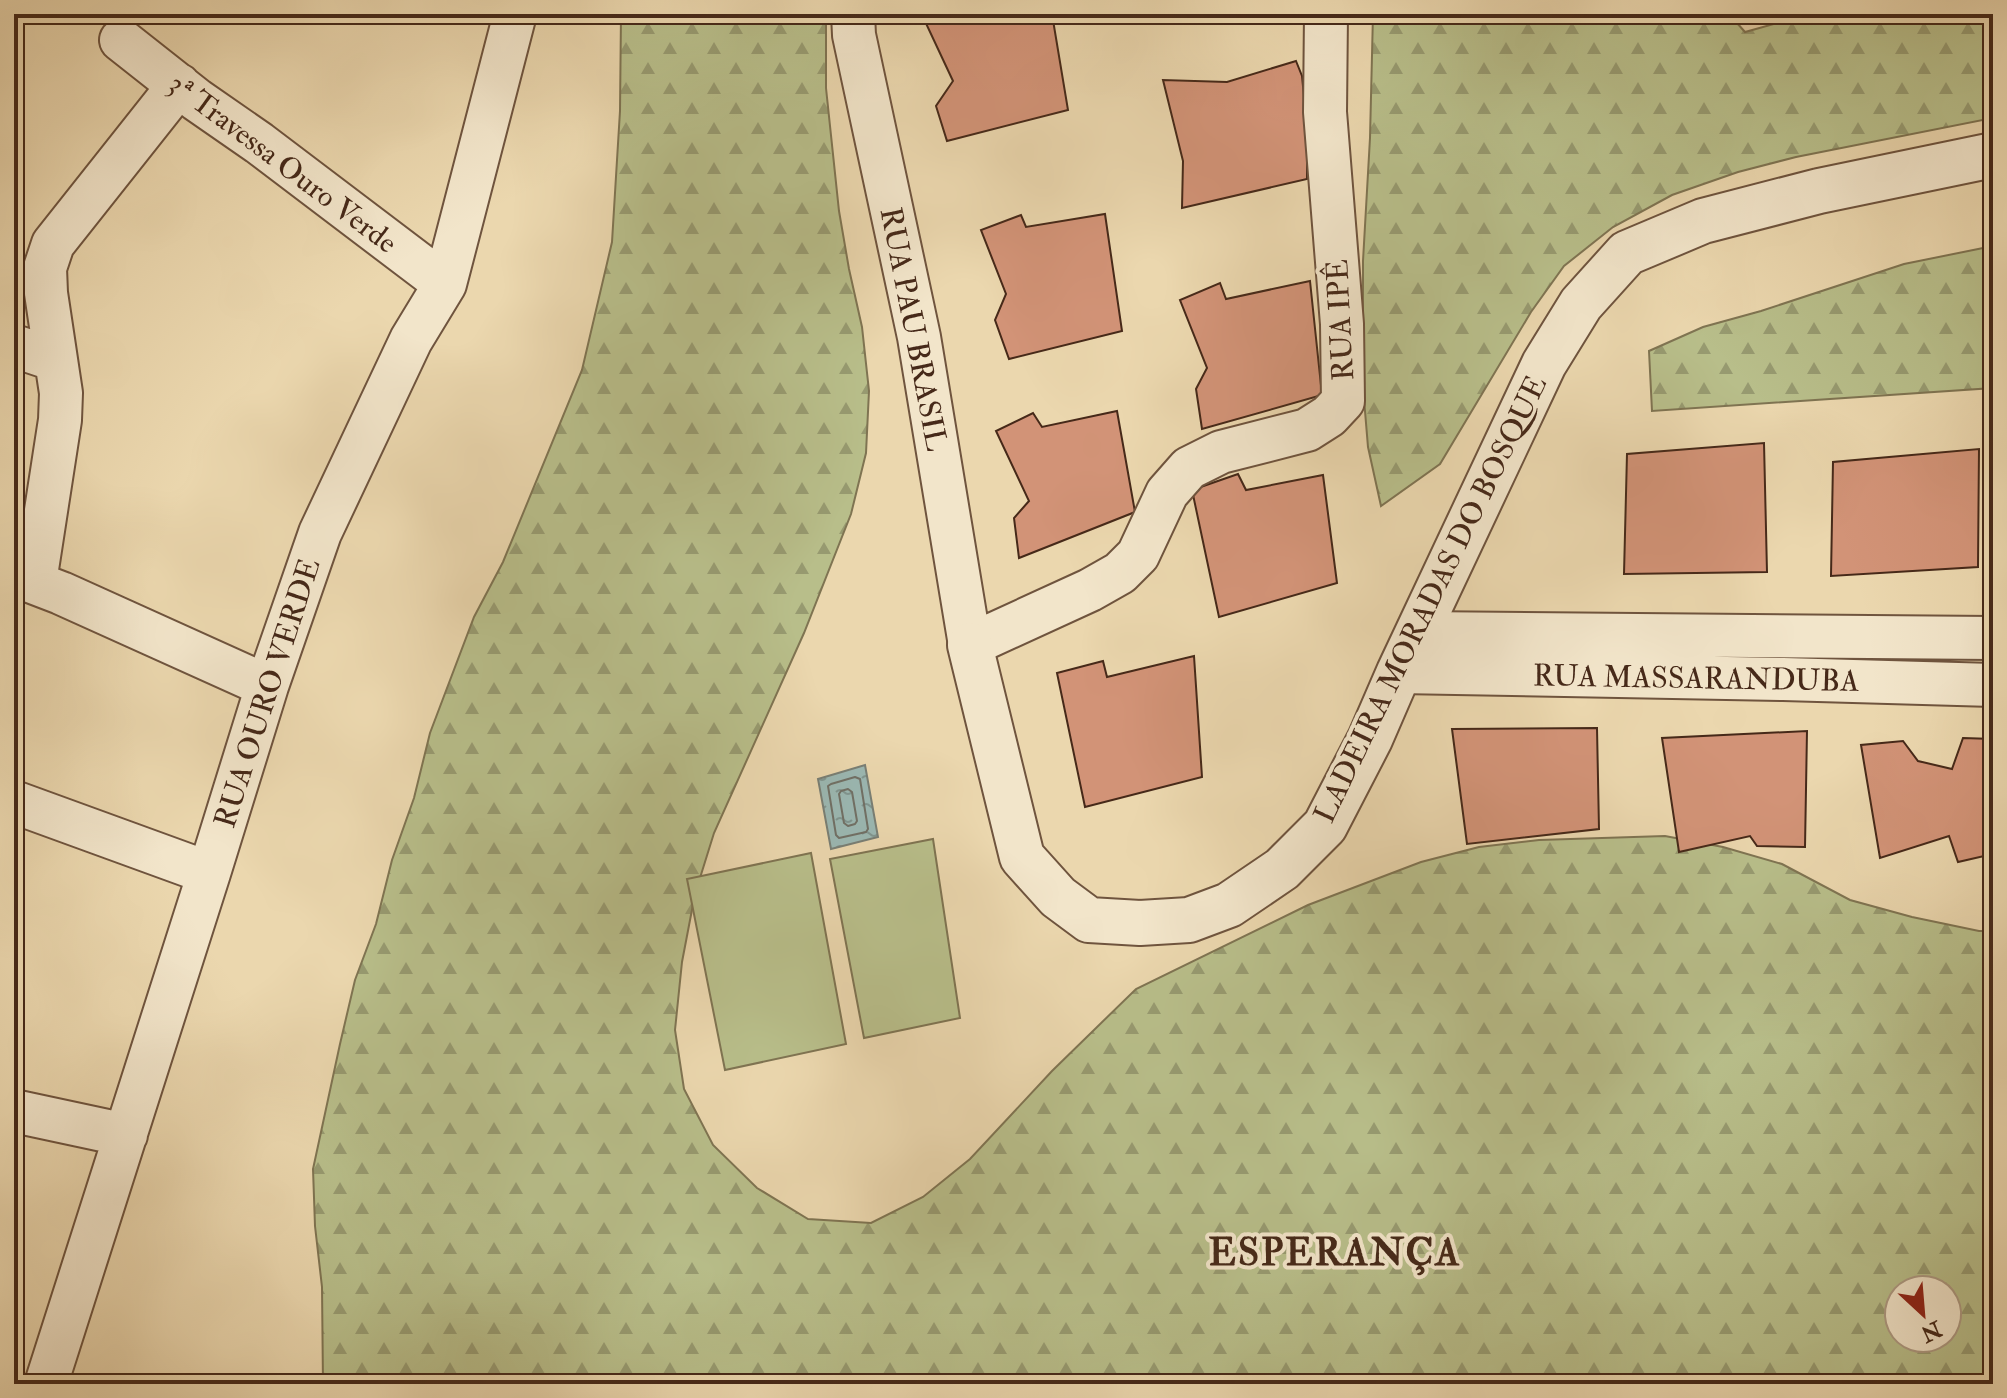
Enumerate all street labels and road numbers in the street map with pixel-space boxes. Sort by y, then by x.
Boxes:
street label: 3ª Travessa Ouro Verde [161,65,404,261]
street label: RUA PAU BRASIL [872,204,955,454]
street label: RUA IPÊ [1319,258,1362,382]
street label: LADEIRA MORADAS DO BOSQUE [1306,369,1555,829]
street label: RUA OURO VERDE [206,554,329,833]
street label: RUA MASSARANDUBA [1533,657,1859,700]

